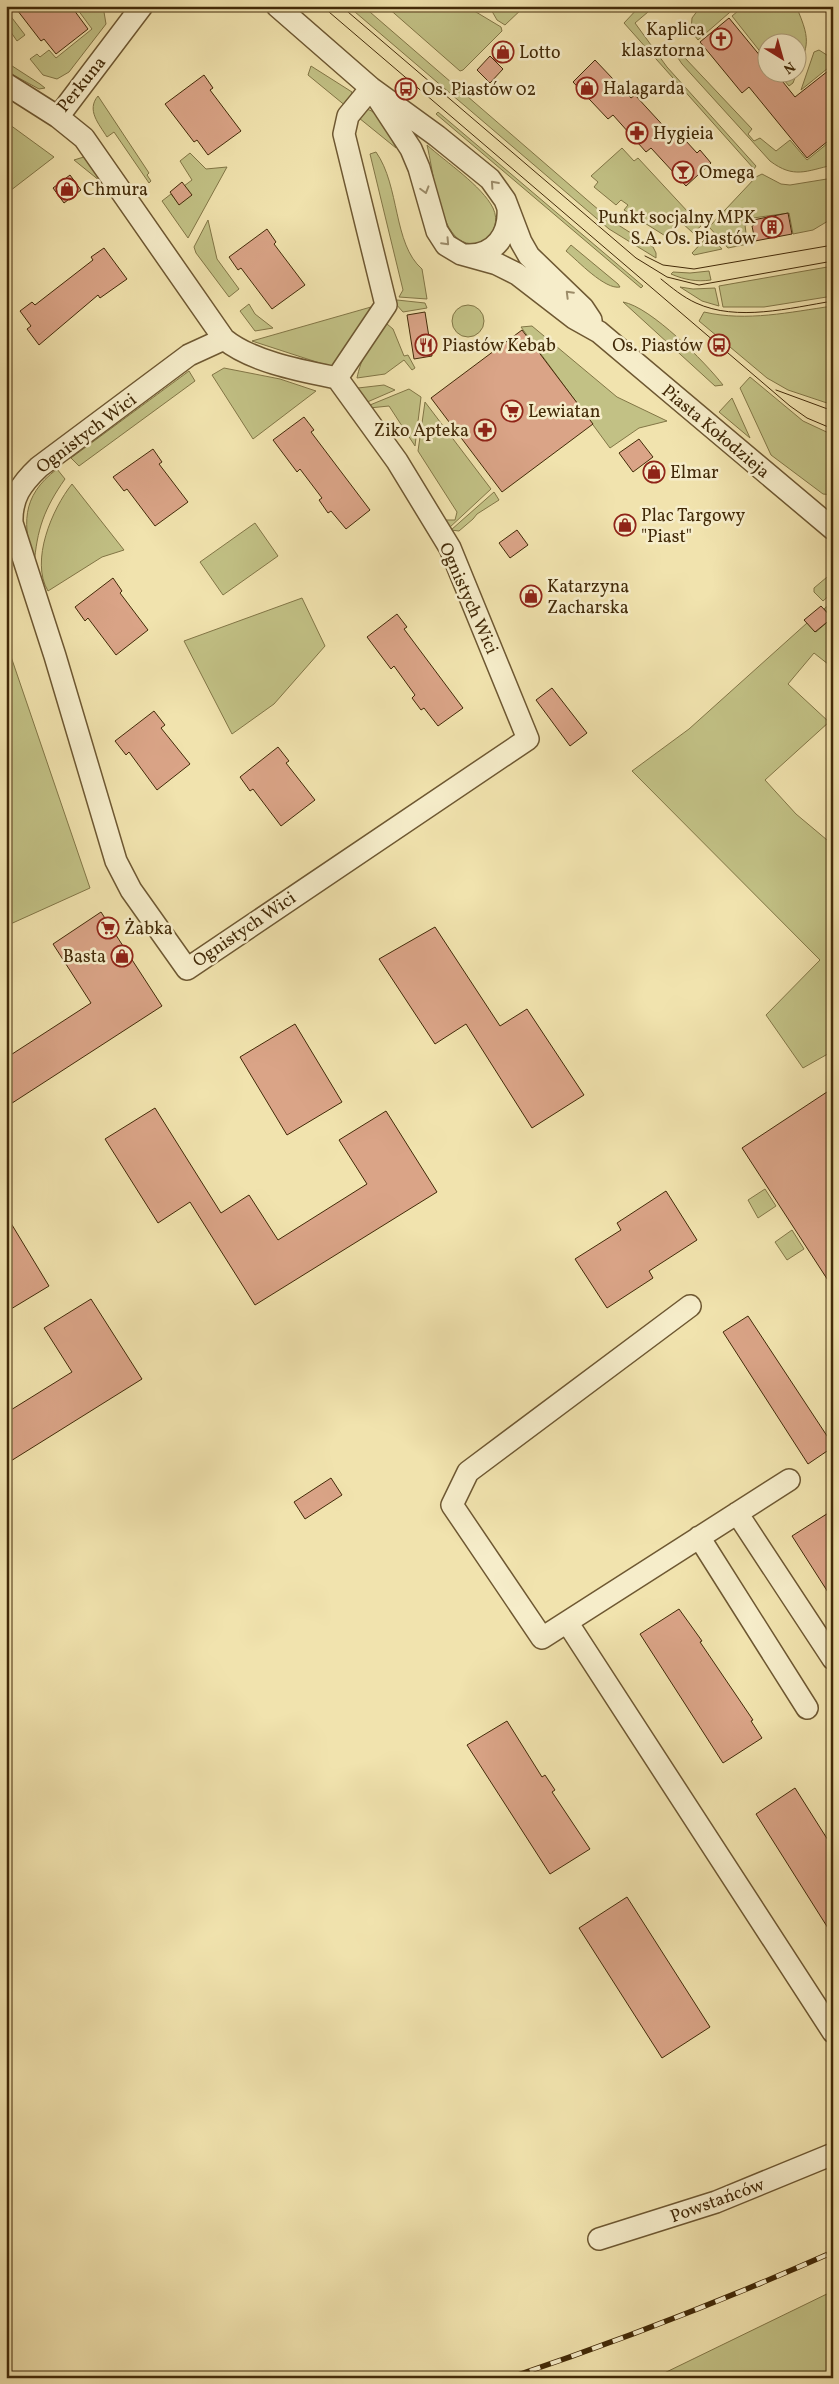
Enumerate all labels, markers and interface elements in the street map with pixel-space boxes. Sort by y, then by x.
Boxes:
place label: Kaplica klasztorna [621,18,705,64]
church icon: Kaplica klasztorna [709,27,733,51]
north arrow [756,32,806,82]
shop icon: Lotto [491,40,515,64]
place label: Lotto [519,41,561,66]
street label: Perkuna [52,51,113,118]
text: N [779,57,799,78]
shop icon: Halagarda [575,76,599,100]
bus stop icon: Os. Piastów 02 [394,77,418,101]
place label: Halagarda [603,77,685,102]
place label: Os. Piastów 02 [422,78,536,103]
pharmacy icon: Hygieia [625,121,649,145]
place label: Hygieia [653,122,714,147]
bar icon: Omega [671,160,695,184]
place label: Omega [699,161,755,186]
shop icon: Chmura [55,177,79,201]
place label: Chmura [83,178,148,203]
one-way arrow [490,181,499,190]
one-way arrow [419,185,430,194]
place label: Punkt socjalny MPK S.A. Os. Piastów [598,206,756,252]
building icon: Punkt socjalny MPK S.A. Os. Piastów [760,215,784,239]
one-way arrow [440,237,449,246]
one-way arrow [566,291,575,300]
restaurant icon: Piastów Kebab [414,333,438,357]
bus stop icon: Os. Piastów [707,333,731,357]
place label: Piastów Kebab [442,334,556,359]
place label: Os. Piastów [612,334,703,359]
street label: Piasta Kołodzieja [656,379,775,485]
street label: Ognistych Wici [32,388,142,480]
supermarket icon: Lewiatan [500,399,524,423]
place label: Lewiatan [528,400,601,425]
pharmacy icon: Ziko Apteka [473,418,497,442]
place label: Ziko Apteka [374,419,469,444]
shop icon: Elmar [642,460,666,484]
place label: Elmar [670,461,719,486]
place label: Plac Targowy "Piast" [641,504,745,550]
shop icon: Plac Targowy "Piast" [613,513,637,537]
street label: Ognistych Wici [432,539,503,658]
place label: Katarzyna Zacharska [547,575,629,621]
shop icon: Katarzyna Zacharska [519,584,543,608]
street label: Ognistych Wici [188,886,302,974]
supermarket icon: Żabka [96,916,120,940]
place label: Żabka [124,917,173,942]
shop icon: Basta [110,944,134,968]
place label: Basta [63,945,106,970]
street label: Powstańców [667,2173,768,2230]

